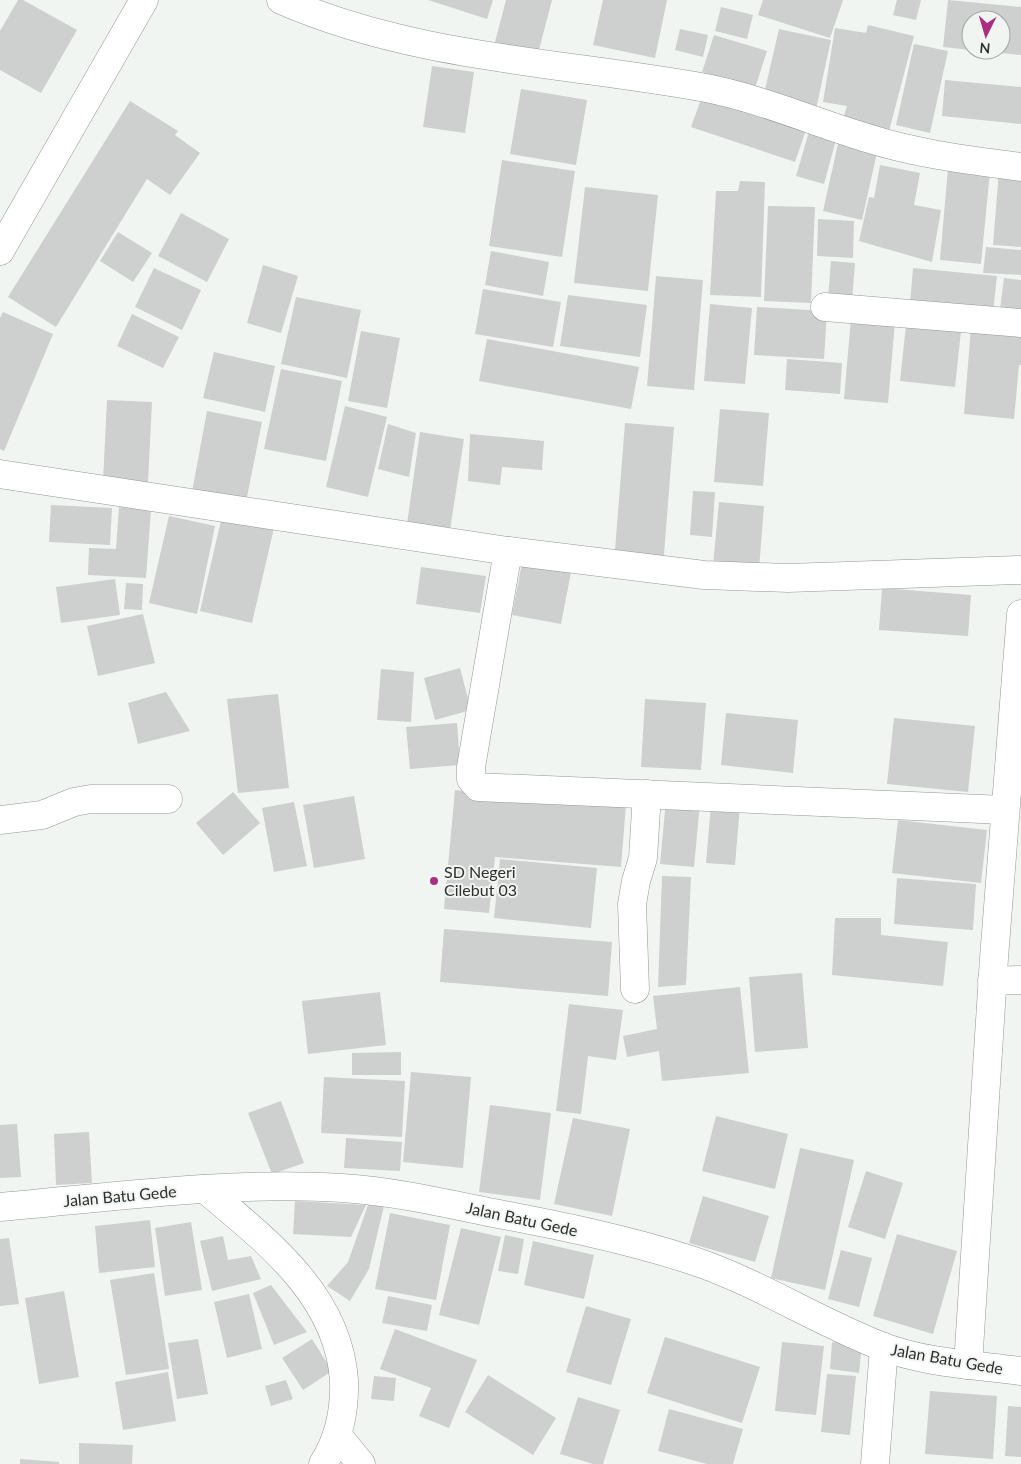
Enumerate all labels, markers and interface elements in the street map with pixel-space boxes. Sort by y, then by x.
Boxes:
north arrow [961,10,1011,60]
text: N [979,40,991,57]
place label: SD Negeri Cilebut 03 [444,862,517,899]
marker: SD Negeri Cilebut 03 [428,875,440,887]
street label: Jalan Batu Gede [63,1181,177,1210]
street label: Jalan Batu Gede [465,1197,580,1240]
street label: Jalan Batu Gede [890,1339,1005,1378]

